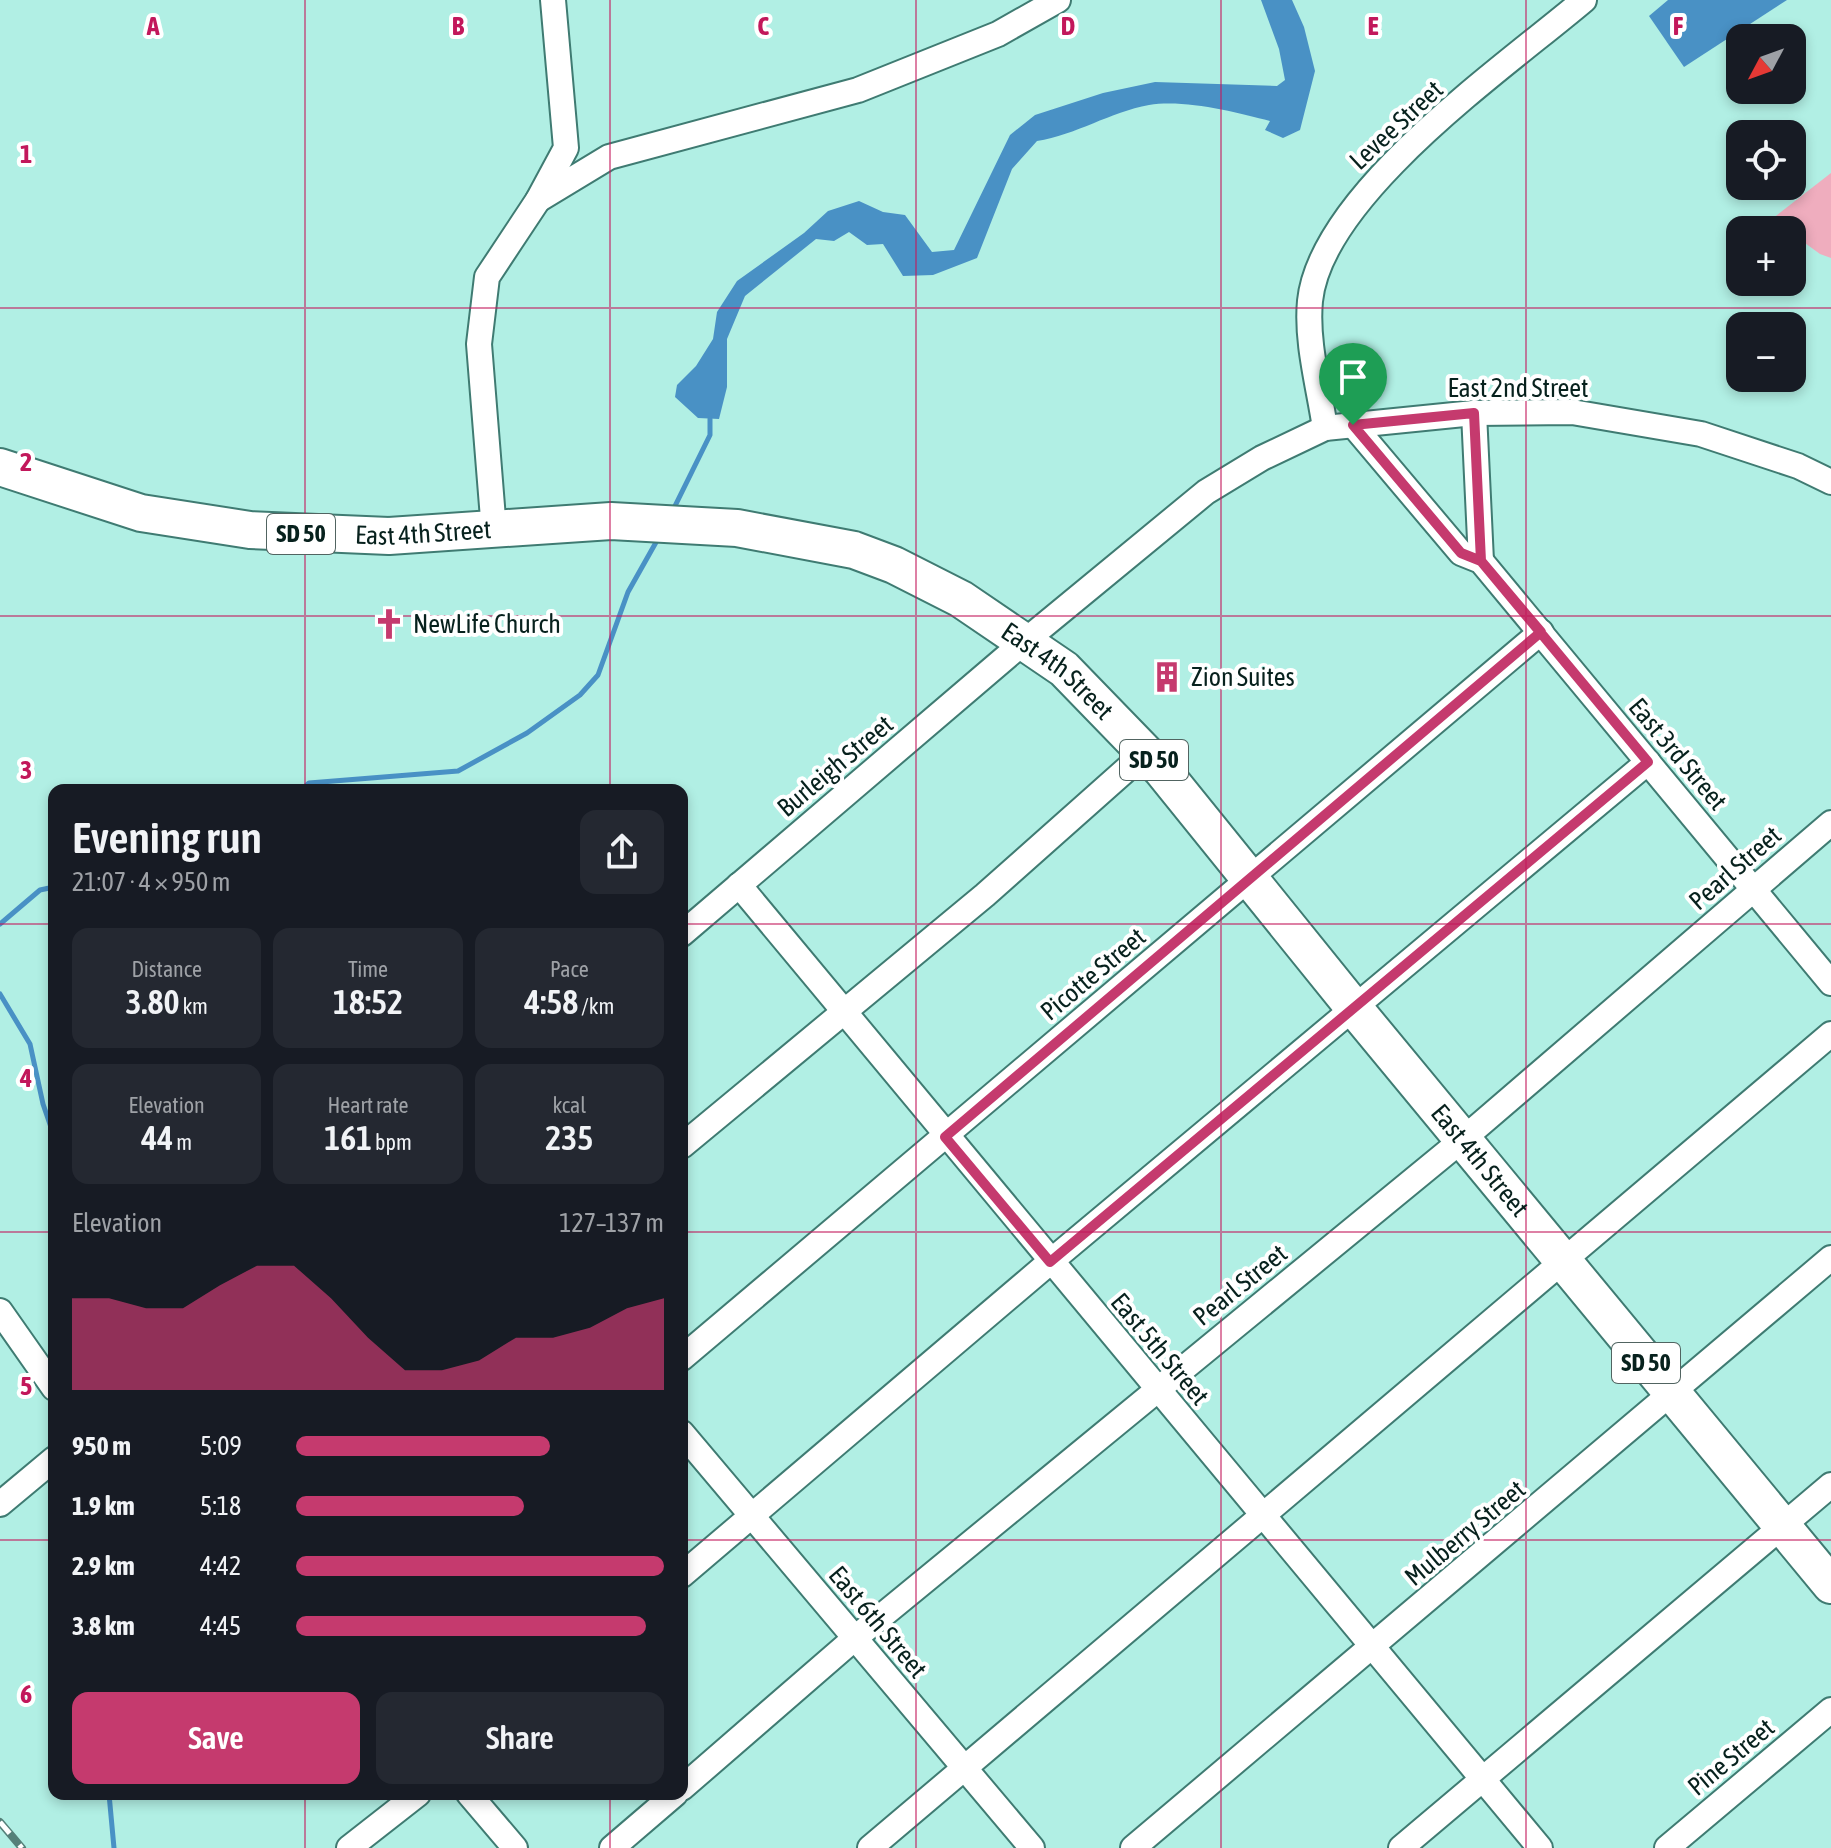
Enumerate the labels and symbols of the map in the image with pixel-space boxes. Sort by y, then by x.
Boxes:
text: A [146,11,160,41]
text: B [452,11,465,41]
text: C [757,11,769,41]
text: D [1061,11,1075,41]
text: E [1367,11,1379,41]
text: F [1673,11,1684,41]
north arrow [1726,24,1806,104]
street label: Levee Street [1343,74,1449,176]
text: 1 [20,139,32,169]
pin [1319,343,1387,425]
street label: East 2nd Street [1447,373,1589,403]
text: 2 [20,447,32,477]
road number: SD 50 [267,514,335,554]
street label: East 4th Street [354,514,492,551]
church icon: NewLife Church [372,607,406,641]
place label: NewLife Church [413,609,561,639]
street label: East 4th Street [996,616,1120,726]
building icon: Zion Suites [1150,660,1184,694]
place label: Zion Suites [1191,662,1295,692]
street label: East 3rd Street [1623,692,1733,816]
street label: Burleigh Street [771,709,899,823]
road number: SD 50 [1120,740,1188,780]
text: 3 [20,755,32,785]
street label: Pearl Street [1683,820,1787,916]
street label: Picotte Street [1035,922,1151,1026]
text: 4 [19,1063,32,1093]
street label: East 4th Street [1425,1098,1535,1222]
street label: Pearl Street [1187,1238,1293,1332]
street label: East 5th Street [1105,1287,1215,1411]
road number: SD 50 [1612,1343,1680,1383]
text: 5 [20,1371,32,1401]
street label: Mulberry Street [1399,1474,1531,1592]
street label: East 6th Street [823,1560,933,1684]
text: 6 [20,1679,32,1709]
street label: Pine Street [1682,1712,1780,1802]

